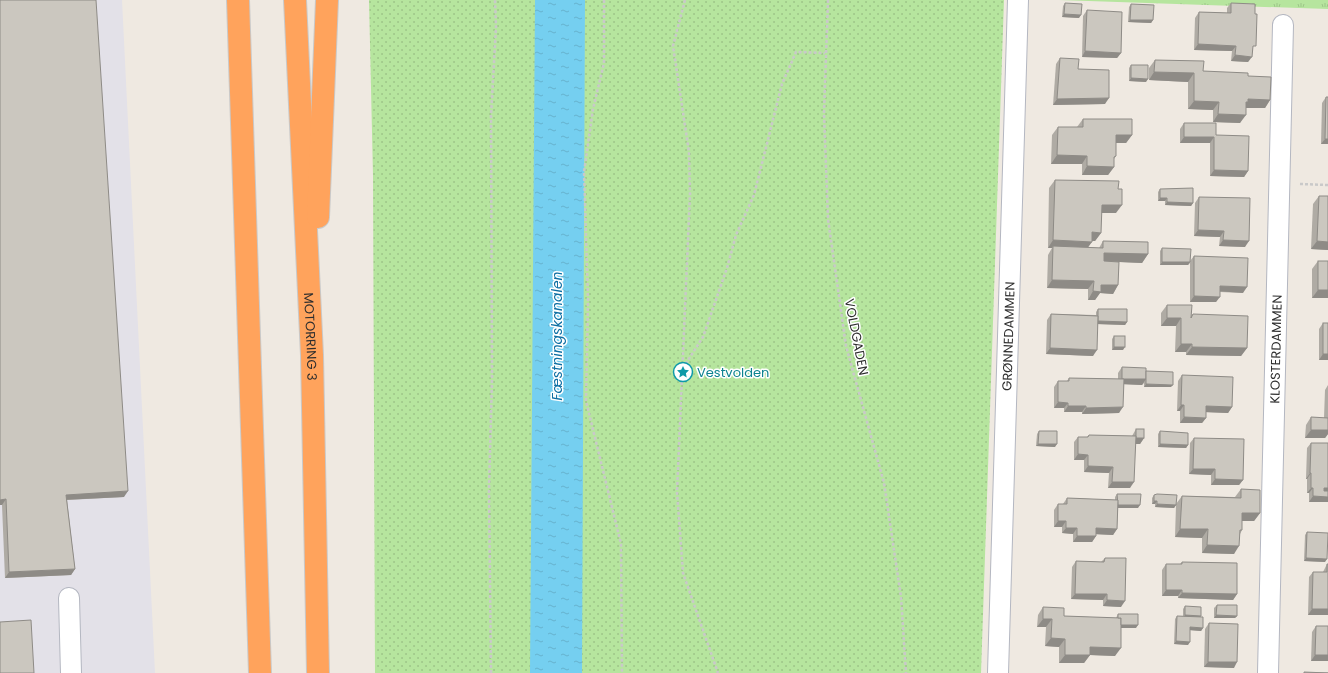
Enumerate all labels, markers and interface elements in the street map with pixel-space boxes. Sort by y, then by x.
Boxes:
water label: Fæstningskanalen [547,271,567,401]
street label: GRØNNEDAMMEN [997,281,1020,391]
street label: MOTORRING 3 [299,292,321,381]
street label: KLOSTERDAMMEN [1265,294,1287,404]
street label: VOLDGADEN [840,297,873,377]
place icon: Vestvolden [672,361,694,383]
place label: Vestvolden [697,363,769,382]

